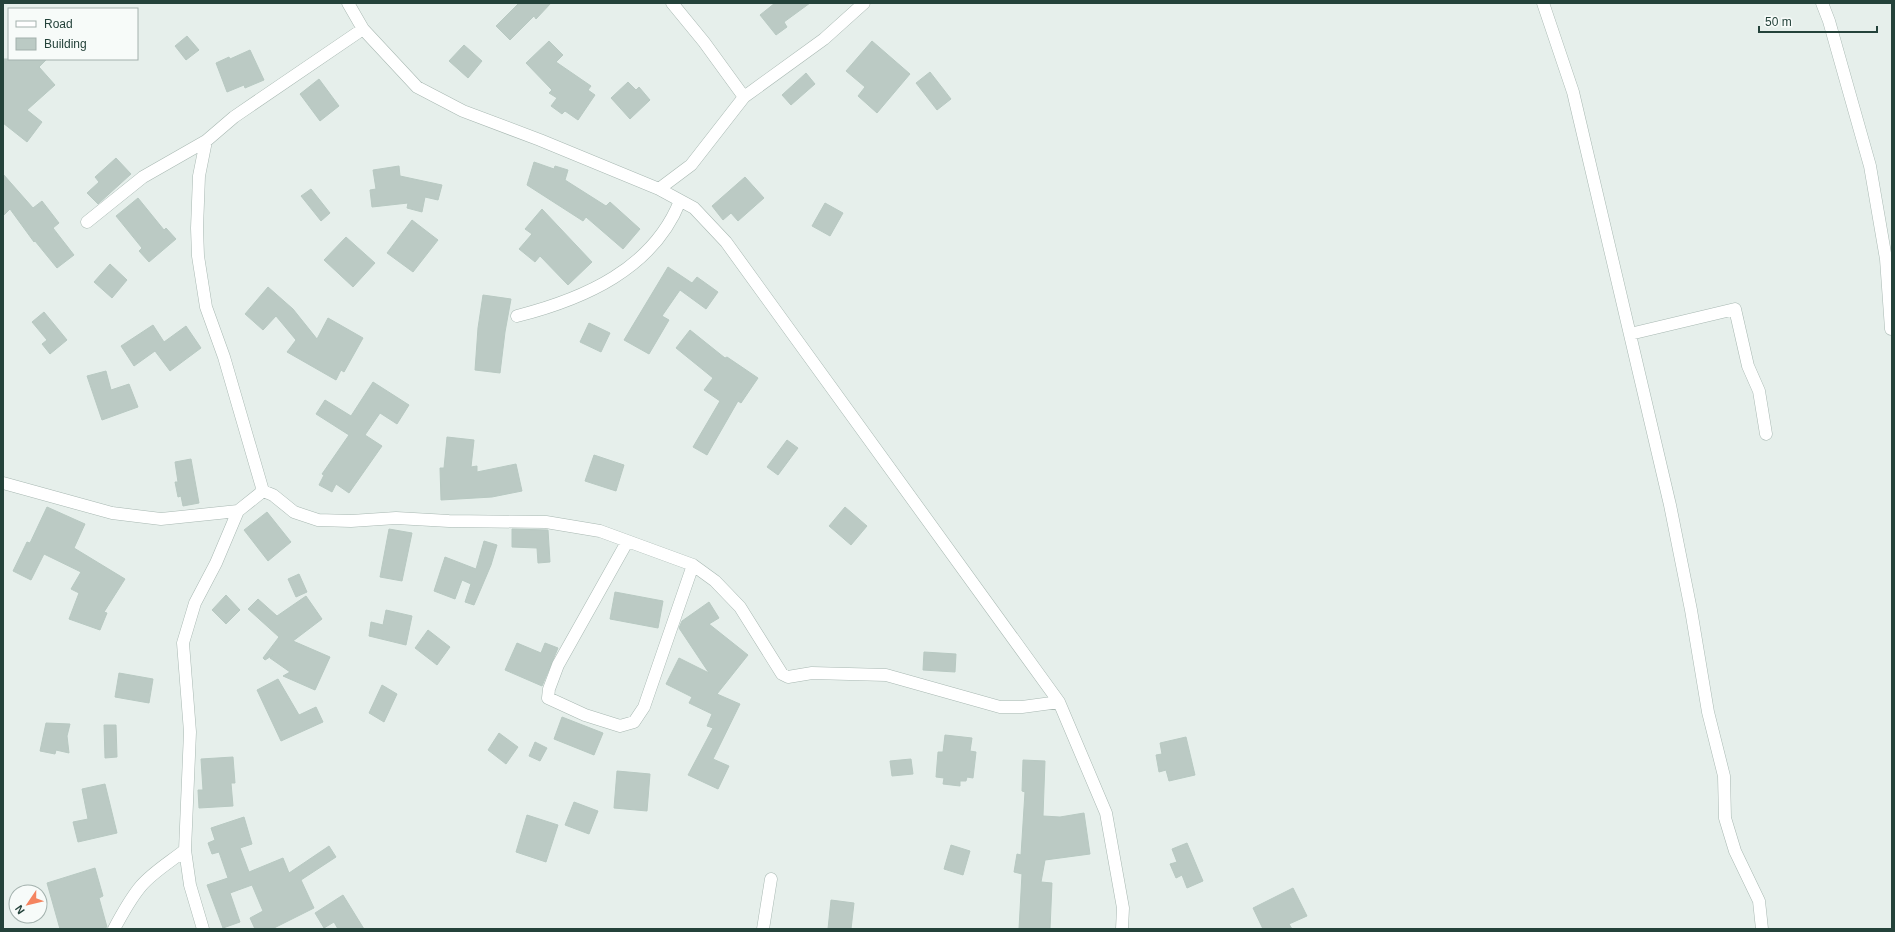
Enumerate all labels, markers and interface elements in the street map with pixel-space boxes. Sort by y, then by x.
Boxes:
legend [8,8,138,60]
scale bar [1759,8,1877,34]
text: 50 m [1765,15,1792,29]
text: Road [44,17,73,31]
text: Building [44,37,87,51]
north arrow [8,884,48,924]
text: N [13,903,27,916]

